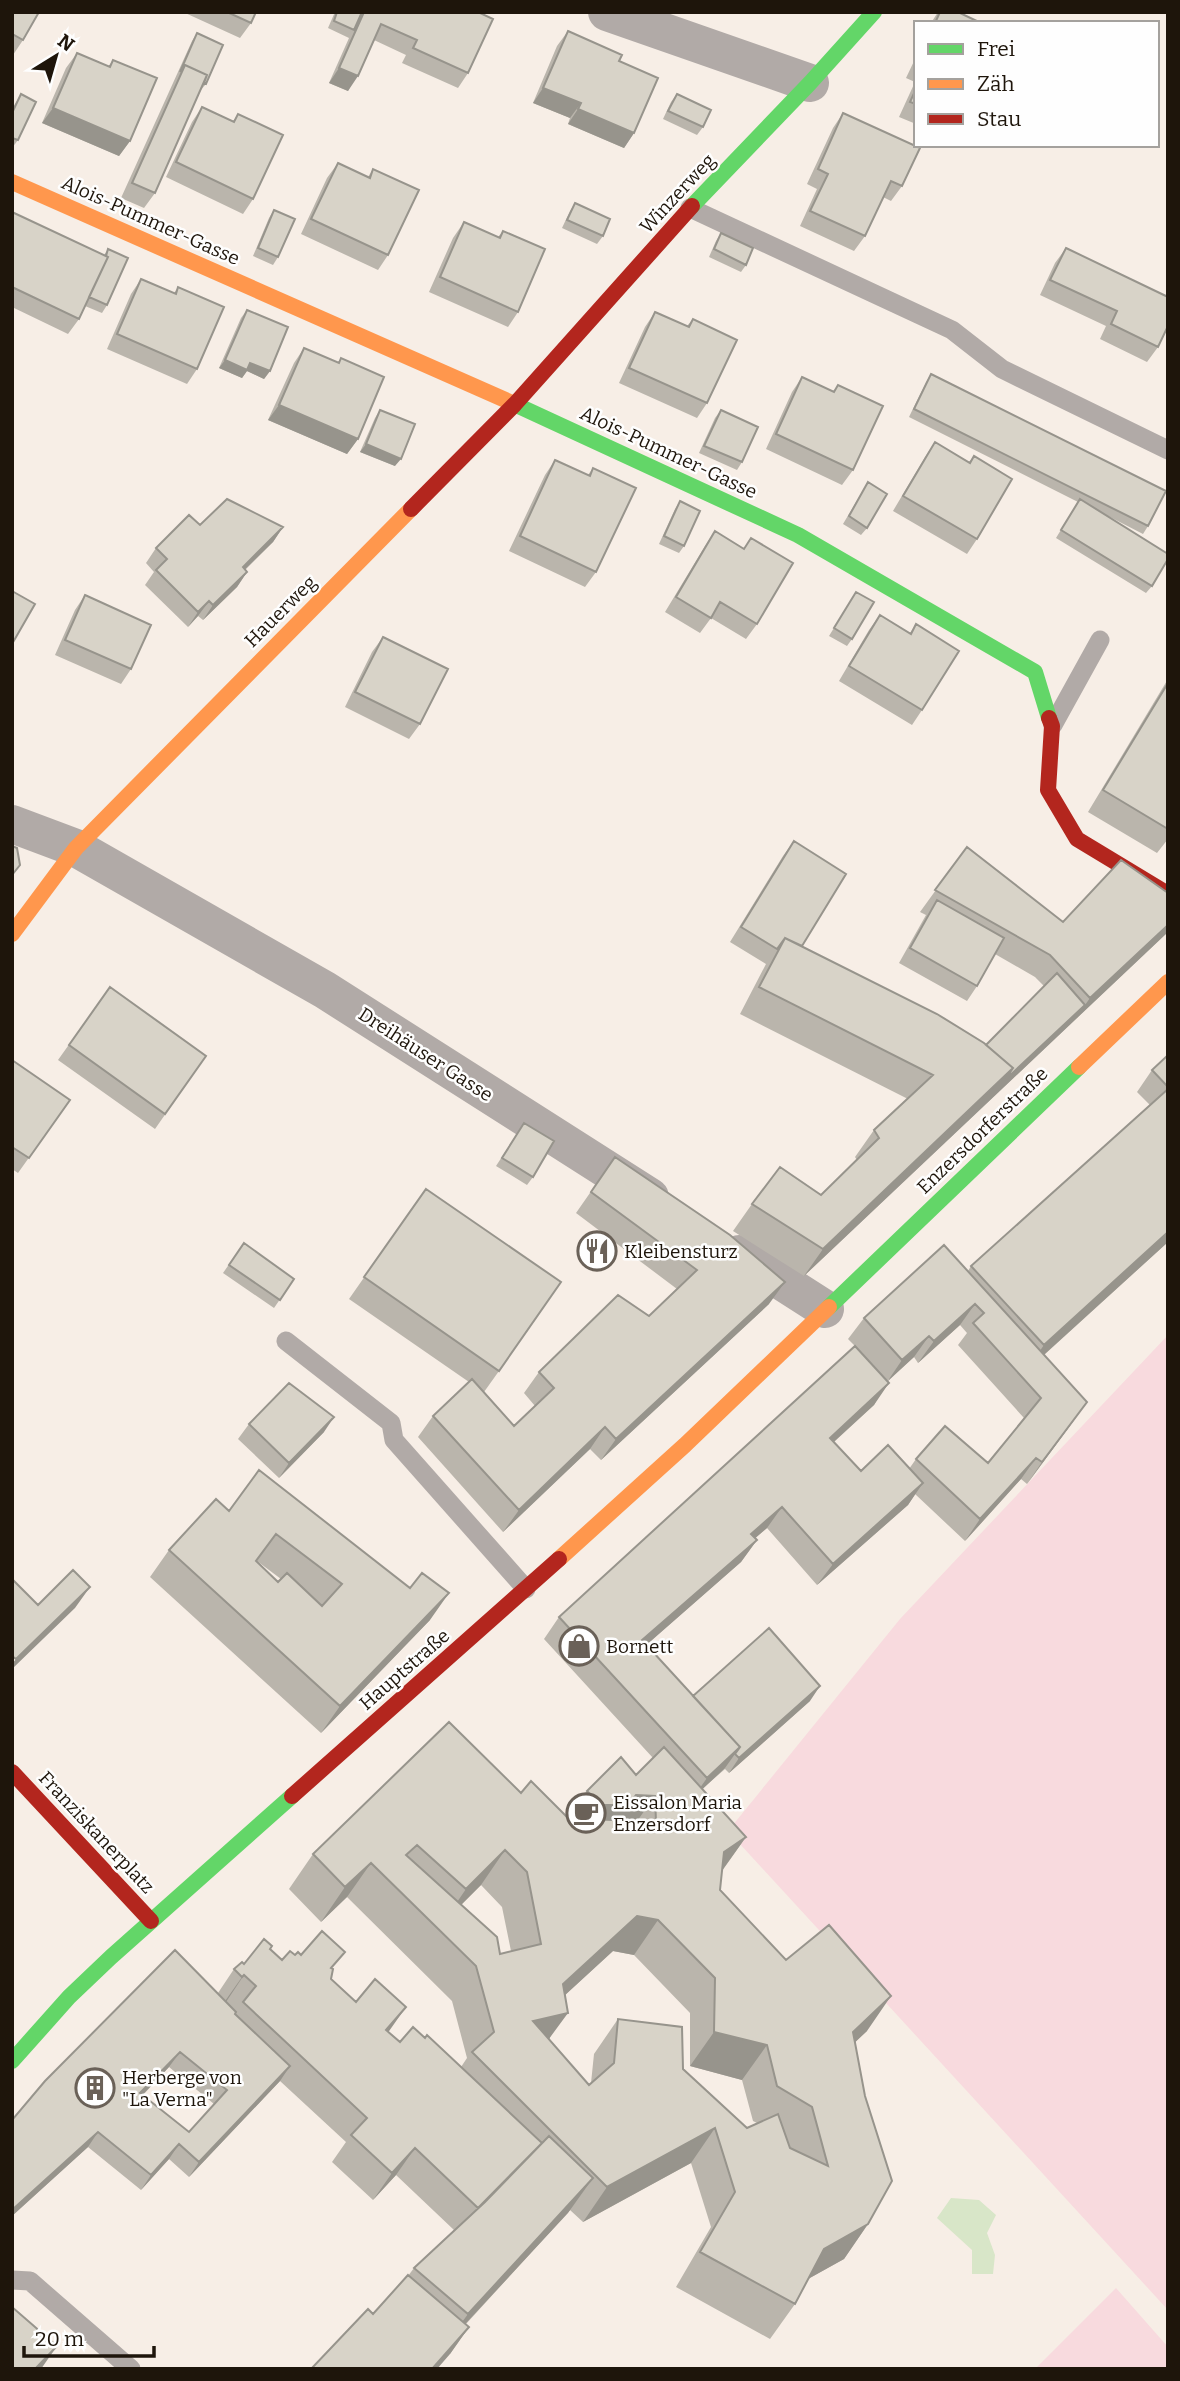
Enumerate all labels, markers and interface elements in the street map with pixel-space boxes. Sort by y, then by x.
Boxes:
north arrow [21,21,91,91]
legend [914,21,1159,147]
text: N [53,29,79,57]
text: Frei [977,36,1015,62]
text: Zäh [977,71,1015,97]
text: Stau [977,106,1021,132]
street label: Winzerweg [635,149,720,238]
street label: Alois-Pummer-Gasse [58,171,243,270]
street label: Alois-Pummer-Gasse [577,401,761,504]
street label: Hauerweg [240,571,321,652]
street label: Dreihäuser Gasse [354,1002,497,1106]
street label: Enzersdorferstraße [912,1062,1052,1199]
restaurant icon: Kleibensturz [576,1230,618,1272]
place label: Kleibensturz [624,1240,738,1263]
street label: Hauptstraße [355,1624,454,1715]
shop icon: Bornett [558,1625,600,1667]
place label: Bornett [606,1635,673,1658]
street label: Franziskanerplatz [34,1766,159,1898]
place label: Eissalon Maria Enzersdorf [613,1791,743,1836]
cafe icon: Eissalon Maria Enzersdorf [565,1792,607,1834]
place label: Herberge von "La Verna" [122,2066,242,2111]
building icon: Herberge von "La Verna" [74,2067,116,2109]
scale bar [24,2314,154,2358]
text: 20 m [35,2326,84,2352]

